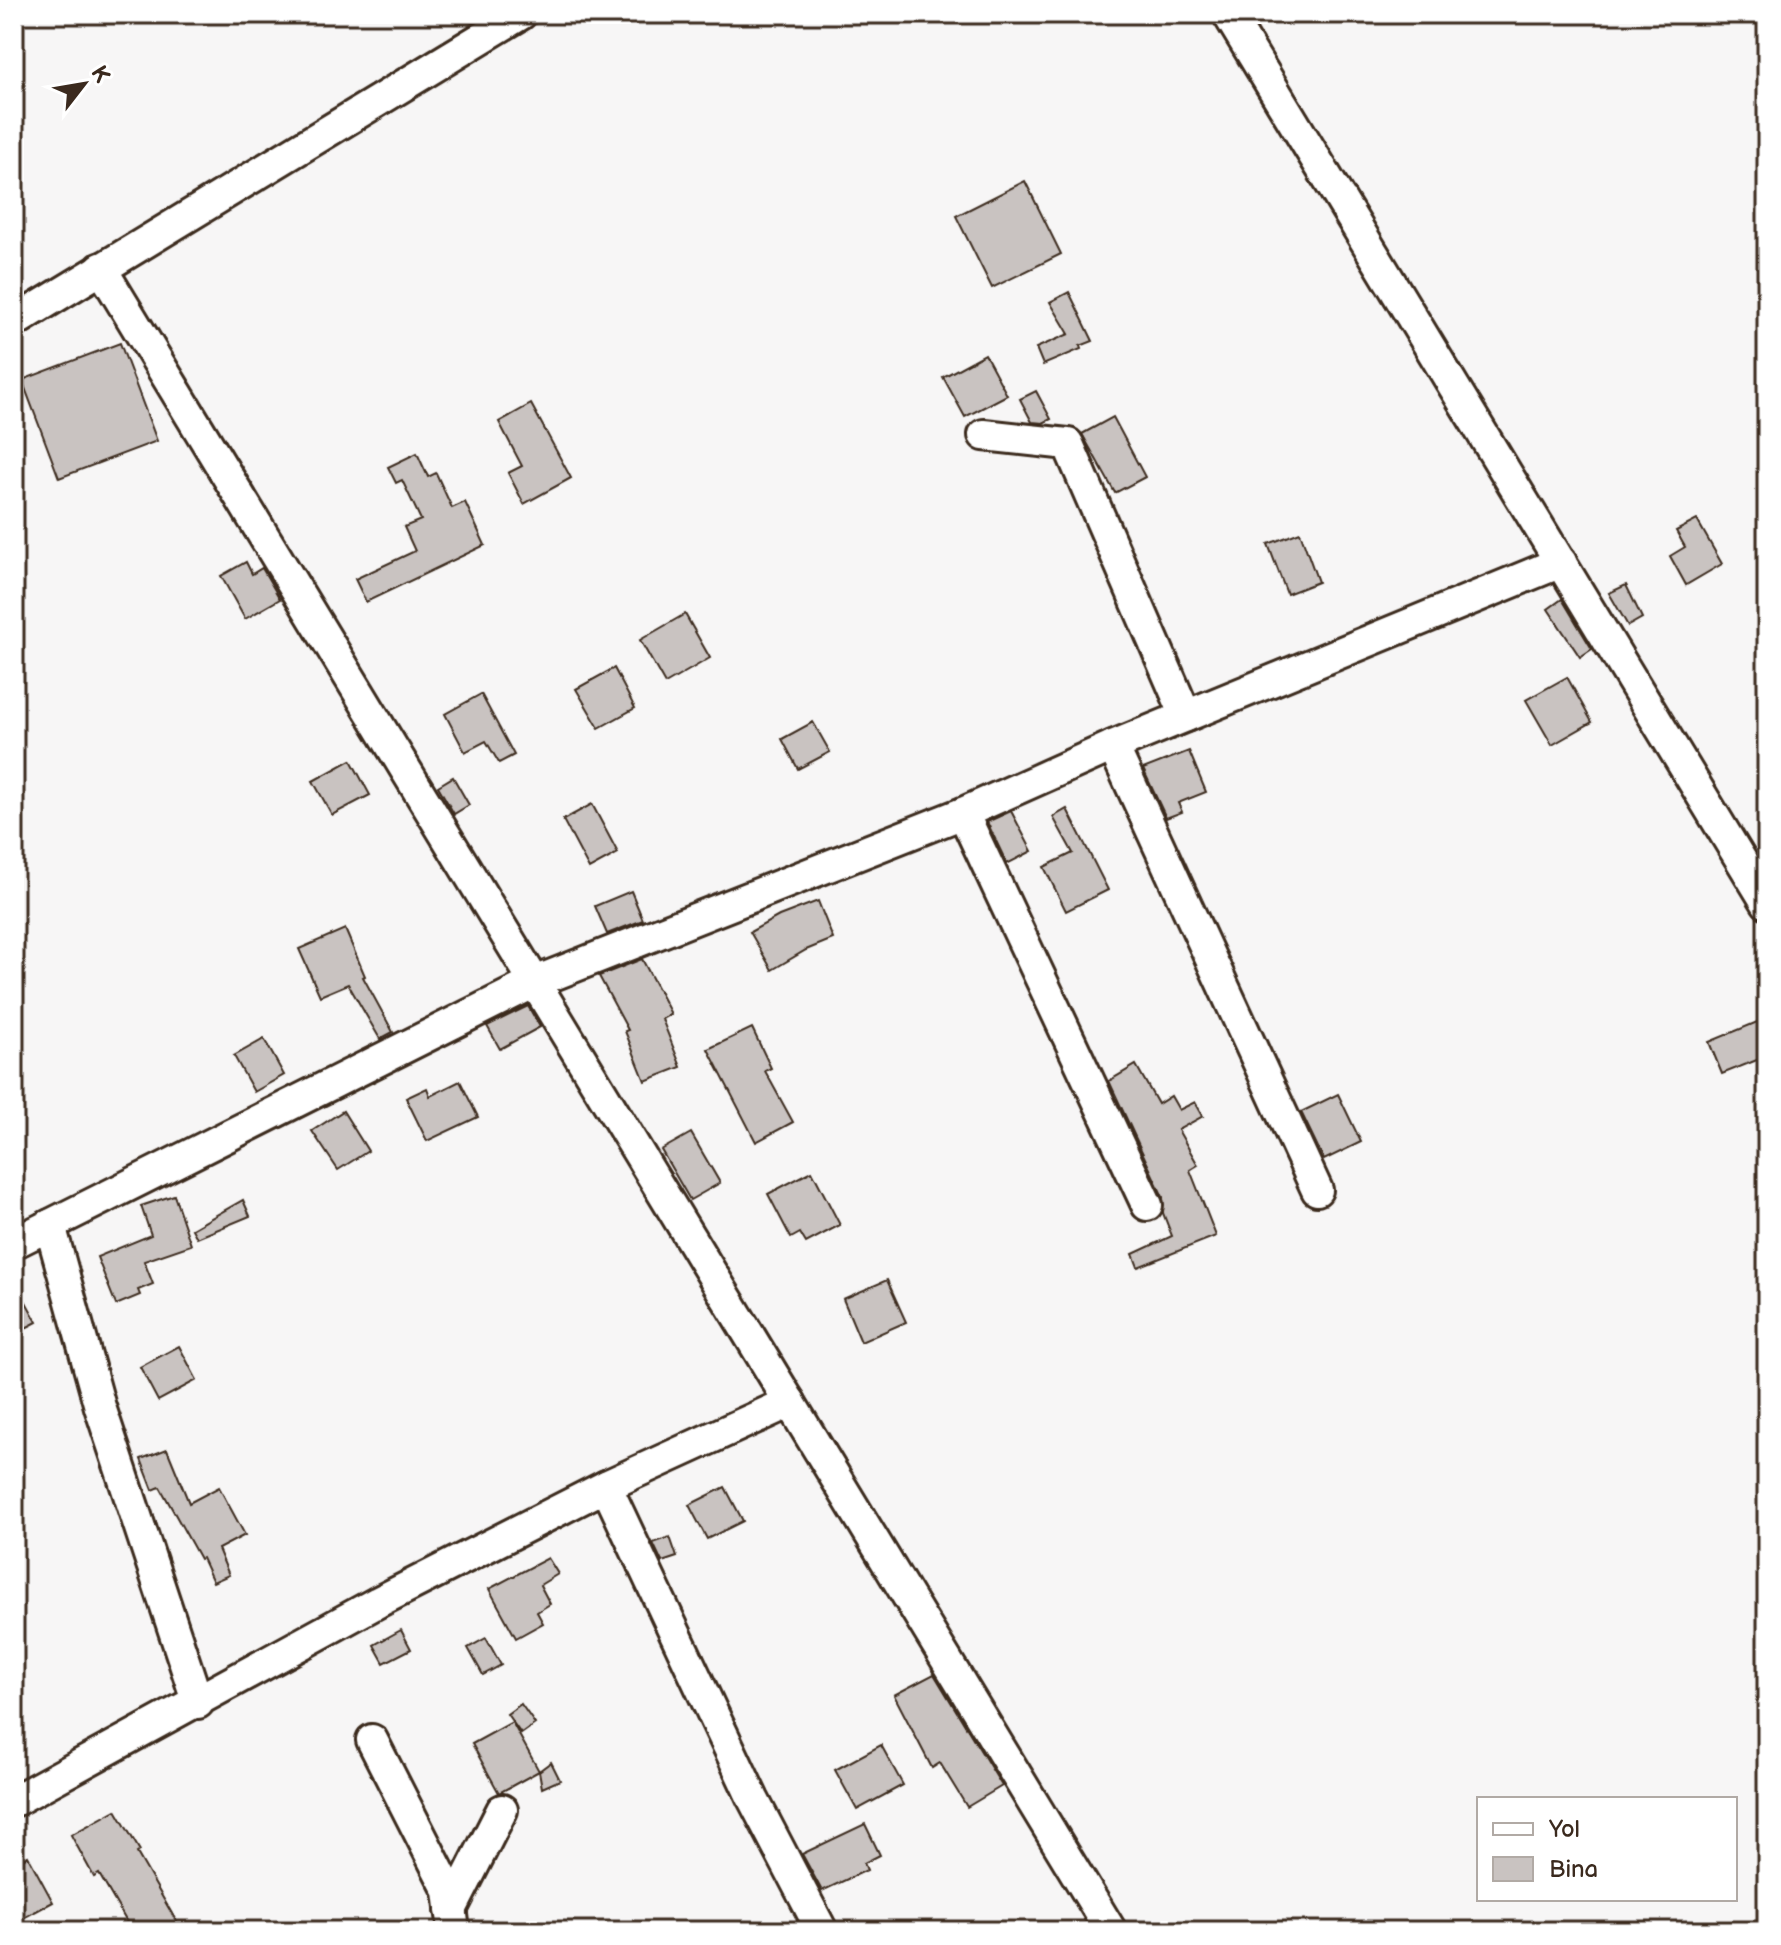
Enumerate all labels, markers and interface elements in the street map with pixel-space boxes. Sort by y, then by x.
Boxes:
north arrow [44,44,124,124]
text: K [84,61,115,88]
legend [1477,1797,1737,1901]
text: Yol [1548,1815,1580,1844]
text: Bina [1549,1855,1598,1884]

